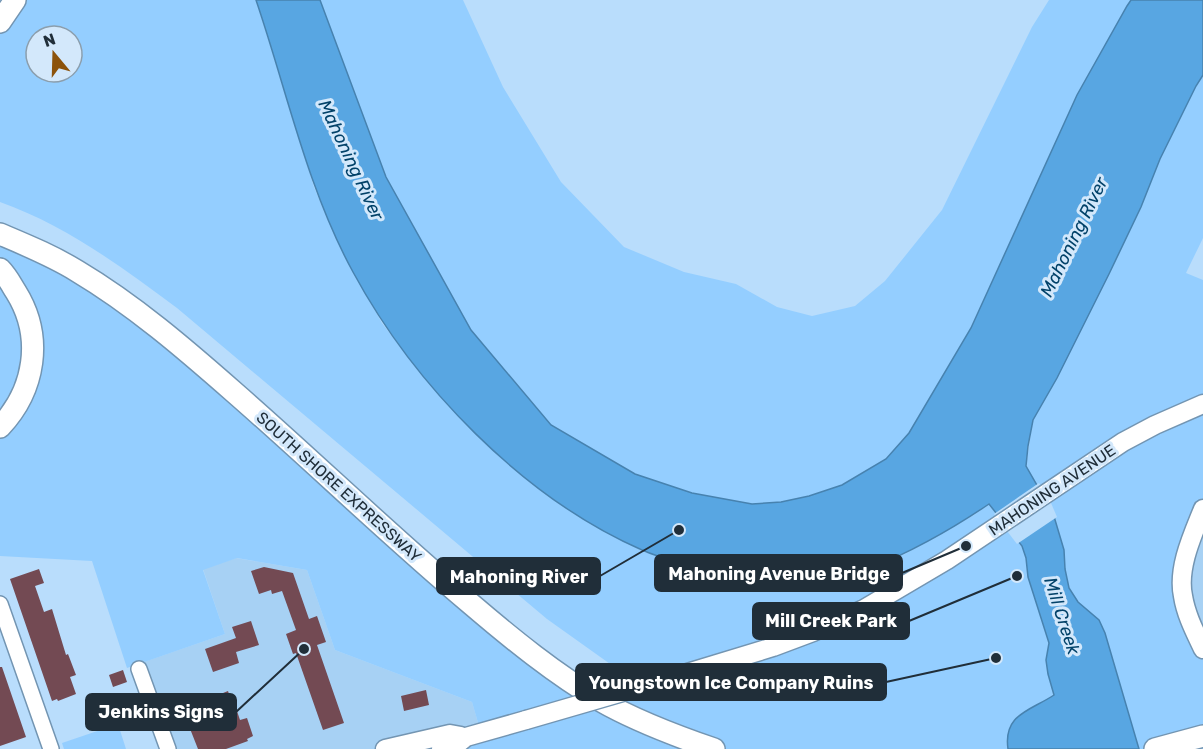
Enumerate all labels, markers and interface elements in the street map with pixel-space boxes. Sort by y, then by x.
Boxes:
north arrow [24,24,84,84]
text: N [41,29,58,51]
water label: Mahoning River [314,96,389,225]
water label: Mahoning River [1036,173,1113,300]
street label: SOUTH SHORE EXPRESSWAY [253,408,425,566]
street label: MAHONING AVENUE [985,441,1119,539]
callout: Mahoning Avenue Bridge [655,555,902,591]
callout: Mahoning River [437,558,600,594]
text: Mahoning Avenue Bridge [668,563,890,585]
text: Mahoning River [450,566,588,588]
water label: Mill Creek [1039,575,1085,658]
callout: Mill Creek Park [753,603,909,639]
text: Mill Creek Park [765,610,897,632]
callout: Youngstown Ice Company Ruins [576,664,886,700]
text: Youngstown Ice Company Ruins [589,672,873,694]
callout: Jenkins Signs [86,694,236,730]
text: Jenkins Signs [98,701,224,723]

